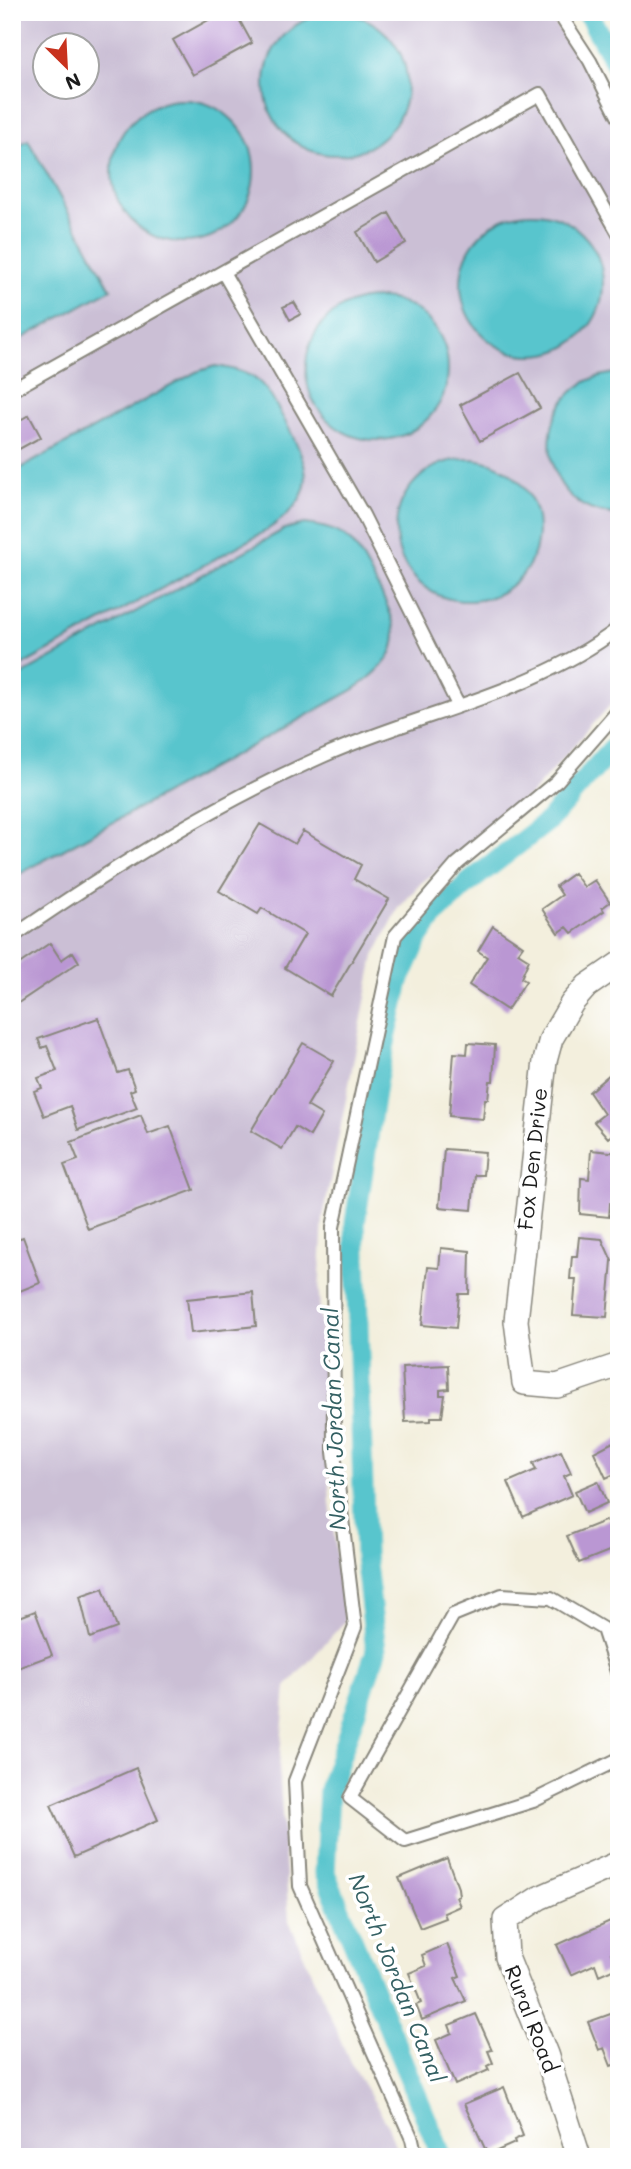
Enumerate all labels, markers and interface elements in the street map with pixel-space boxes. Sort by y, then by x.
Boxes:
north arrow [32,32,102,102]
text: N [61,68,85,96]
street label: Fox Den Drive [511,1086,552,1231]
water label: North Jordan Canal [314,1307,352,1531]
water label: North Jordan Canal [342,1869,454,2087]
street label: Rural Road [500,1961,565,2076]

